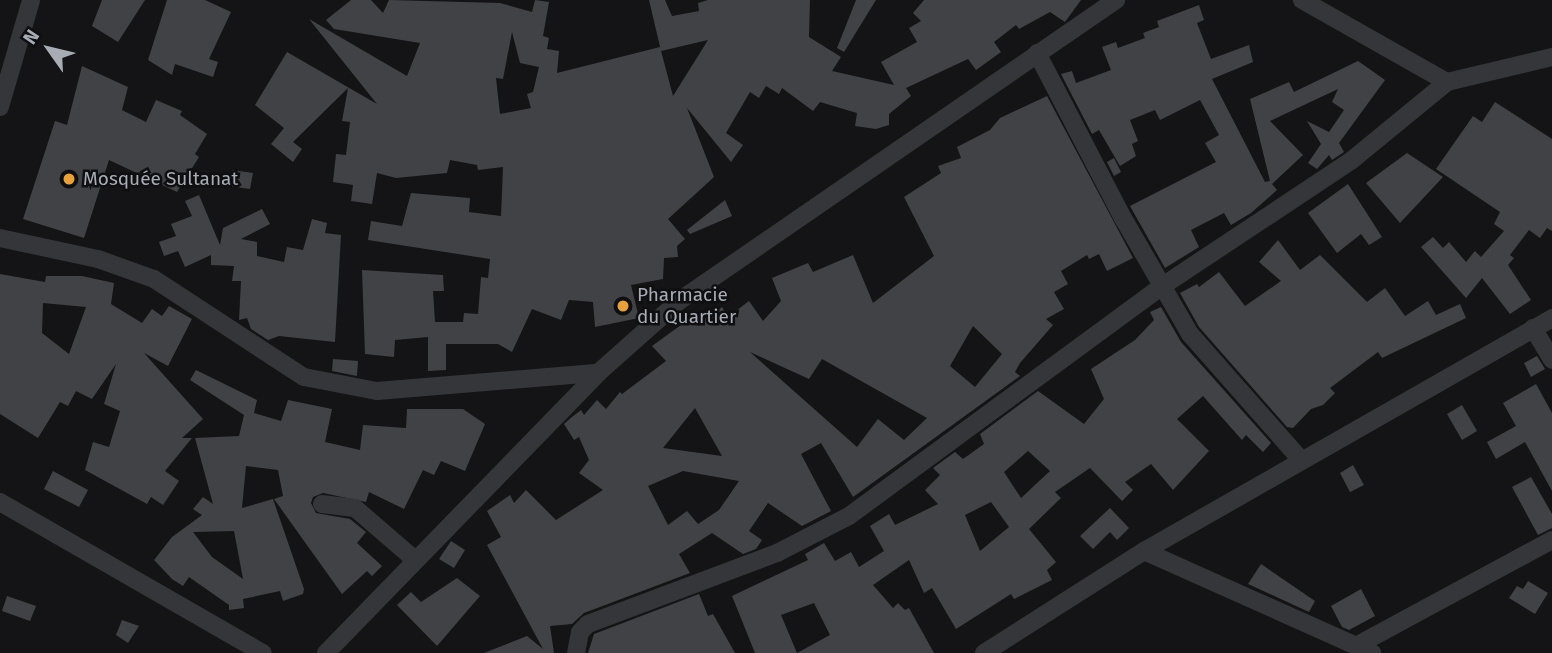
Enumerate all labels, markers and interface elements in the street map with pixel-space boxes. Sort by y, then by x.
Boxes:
north arrow [14,14,84,84]
text: N [18,25,44,49]
place label: Mosquée Sultanat [83,168,238,190]
marker: Mosquée Sultanat [61,171,77,187]
place label: Pharmacie du Quartier [637,284,736,328]
marker: Pharmacie du Quartier [615,298,631,314]

